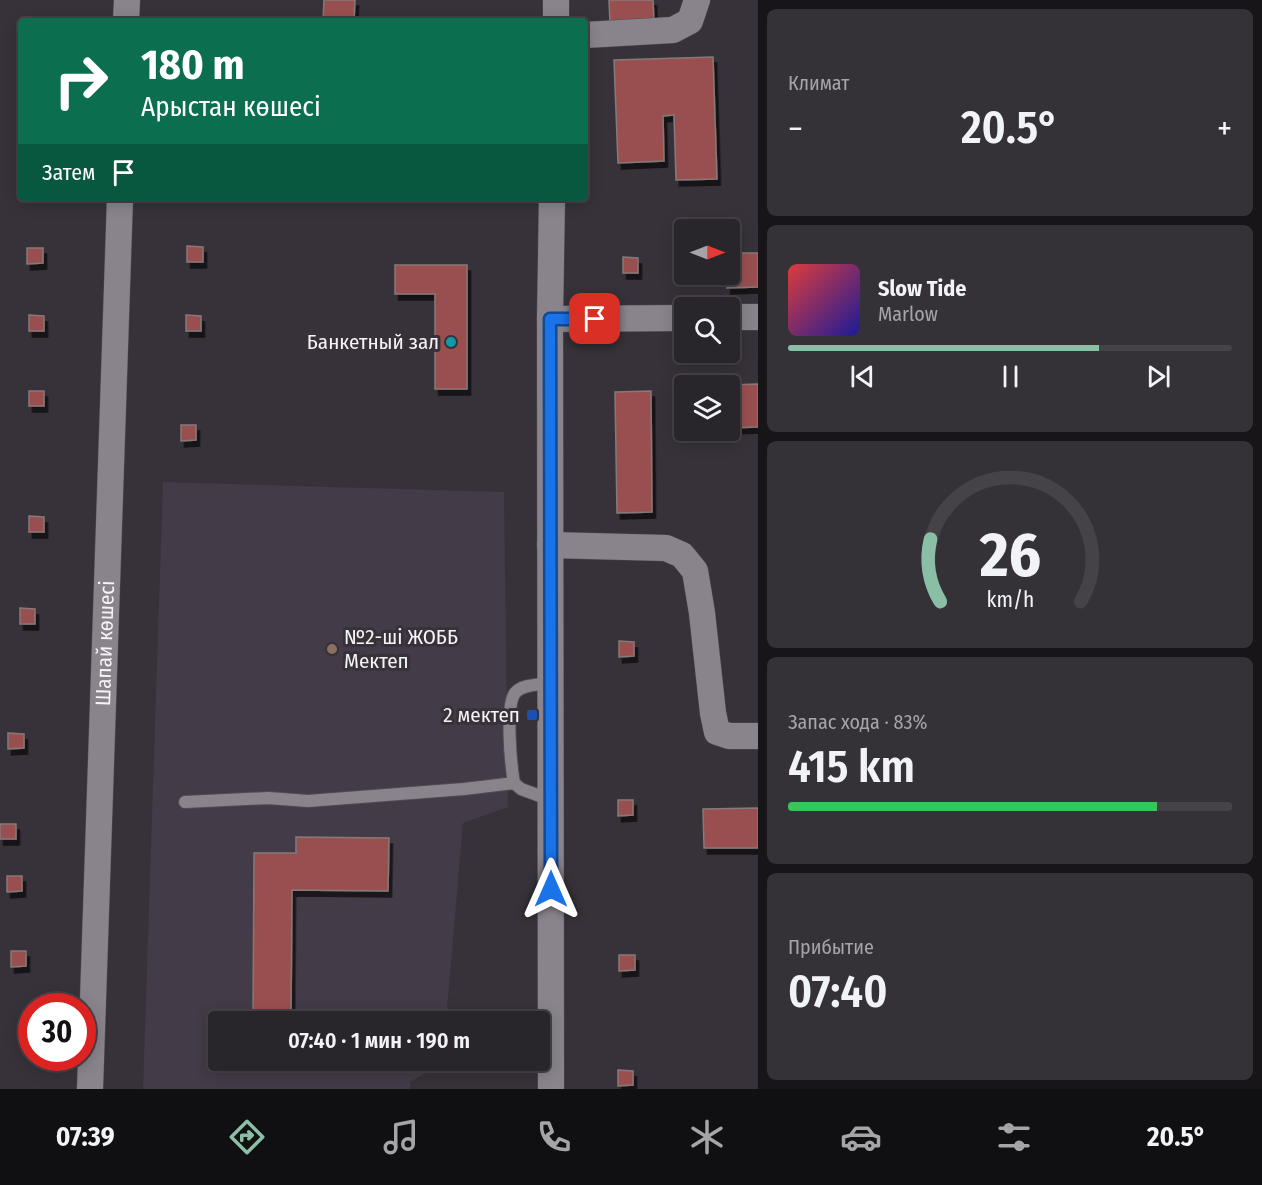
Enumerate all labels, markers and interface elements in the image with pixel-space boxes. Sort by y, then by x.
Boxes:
text: 180 m [141,40,245,90]
icon: right [42,42,120,120]
text: Климат [788,71,849,95]
text: Арыстан көшесі [141,91,321,123]
text: 20.5° [961,101,1059,155]
text: − [788,109,803,149]
text: + [1217,109,1232,149]
icon: arrive [107,156,140,189]
text: Затем [42,159,95,186]
north arrow [674,219,740,285]
map controls [674,219,740,441]
text: Slow Tide [878,275,966,302]
pin [569,293,620,344]
button: search [674,297,740,363]
icon: arrive [578,302,611,335]
text: Marlow [878,302,938,326]
place label: Банкетный зал [307,329,439,355]
marker: Банкетный зал [444,335,458,349]
icon: previous [846,360,879,393]
icon: pause [994,360,1027,393]
icon: next [1142,360,1175,393]
button: layers [674,375,740,441]
text: 26 [978,518,1041,593]
street label: Шапай көшесі [90,580,120,706]
text: km/h [986,587,1034,613]
place label: №2-ші ЖОББ Мектеп [344,624,458,674]
marker: №2-ші ЖОББ Мектеп [325,642,339,656]
place label: 2 мектеп [443,702,520,728]
marker: 2 мектеп [525,708,539,722]
text: Запас хода · 83% [788,710,927,734]
text: 415 km [788,740,915,794]
position arrow [519,857,583,921]
text: Прибытие [788,935,874,959]
text: 07:40 [788,965,887,1019]
speed limit sign: 30 [18,993,96,1071]
text: 07:40 · 1 мин · 190 m [288,1027,470,1054]
icon: directions [226,1116,268,1158]
icon: music [380,1116,422,1158]
icon: phone [533,1116,575,1158]
icon: climate [686,1116,728,1158]
icon: car [840,1116,882,1158]
icon: filters [993,1116,1035,1158]
text: 07:39 [56,1121,115,1153]
text: 20.5° [1147,1121,1206,1153]

